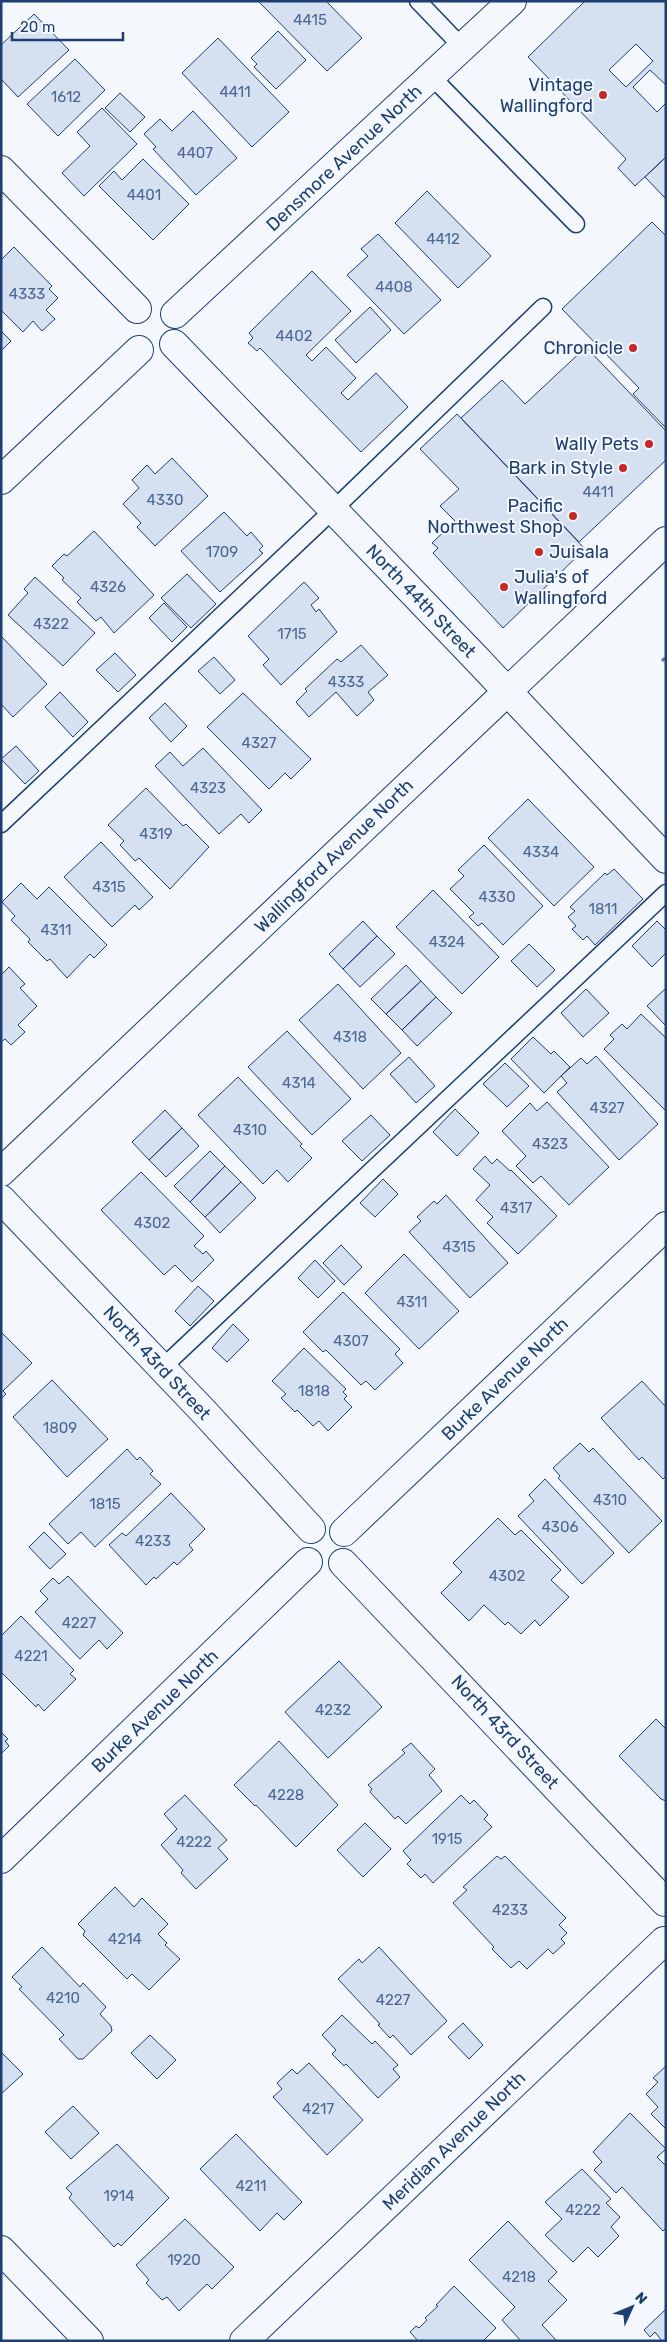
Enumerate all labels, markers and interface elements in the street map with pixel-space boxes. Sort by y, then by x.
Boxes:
scale bar [12,10,124,42]
house number: 4415 [293,11,327,29]
text: 20 m [20,18,55,36]
place label: Vintage Wallingford [500,74,593,117]
street label: Densmore Avenue North [262,80,426,236]
house number: 4411 [219,83,251,101]
house number: 1612 [51,88,81,106]
marker: Vintage Wallingford [597,89,609,101]
house number: 4407 [177,144,213,162]
house number: 4401 [127,186,161,204]
house number: 4412 [426,230,460,248]
house number: 4408 [375,278,413,296]
house number: 4333 [9,285,45,303]
house number: 4402 [276,327,313,345]
place label: Chronicle [543,337,623,359]
marker: Chronicle [627,342,639,354]
place label: Wally Pets [555,433,639,455]
marker: Wally Pets [643,438,655,450]
place label: Bark in Style [508,457,613,479]
marker: Bark in Style [617,462,629,474]
house number: 4411 [582,483,614,501]
house number: 4330 [147,491,183,509]
place label: Pacific Northwest Shop [427,495,563,538]
marker: Pacific Northwest Shop [567,510,579,522]
street label: North 44th Street [361,540,481,662]
place label: Juisala [549,541,609,563]
house number: 1709 [206,543,238,561]
marker: Juisala [533,546,545,558]
place label: Julia's of Wallingford [514,566,607,609]
house number: 4326 [90,578,126,596]
marker: Julia's of Wallingford [498,581,510,593]
house number: 4322 [33,615,69,633]
house number: 1715 [277,625,307,643]
house number: 4333 [328,673,364,691]
house number: 4327 [242,734,277,752]
street label: Wallingford Avenue North [250,774,418,938]
house number: 4323 [190,779,226,797]
house number: 4319 [139,825,173,843]
house number: 4334 [523,843,559,861]
house number: 4315 [92,878,126,896]
house number: 4330 [479,888,515,906]
house number: 1811 [589,900,617,918]
house number: 4311 [41,921,71,939]
house number: 4324 [429,933,465,951]
house number: 4318 [333,1028,367,1046]
house number: 4314 [282,1074,316,1092]
house number: 4327 [590,1099,625,1117]
house number: 4310 [233,1121,267,1139]
house number: 4323 [532,1135,568,1153]
house number: 4317 [500,1199,532,1217]
house number: 4302 [134,1214,171,1232]
house number: 4315 [442,1238,476,1256]
house number: 4311 [397,1293,427,1311]
street label: North 43rd Street [99,1301,215,1425]
street label: Burke Avenue North [437,1313,573,1445]
house number: 4307 [333,1332,369,1350]
house number: 1818 [298,1382,330,1400]
house number: 1809 [43,1419,77,1437]
house number: 4310 [593,1491,627,1509]
house number: 1815 [89,1495,121,1513]
house number: 4306 [542,1518,578,1536]
house number: 4233 [135,1532,171,1550]
house number: 4302 [489,1567,526,1585]
house number: 4227 [62,1614,97,1632]
street label: Burke Avenue North [87,1645,223,1777]
house number: 4221 [14,1647,48,1665]
street label: North 43rd Street [447,1670,563,1794]
house number: 4232 [315,1701,351,1719]
house number: 4228 [268,1786,304,1804]
house number: 1915 [432,1830,462,1848]
house number: 4222 [176,1833,212,1851]
house number: 4233 [492,1901,528,1919]
house number: 4214 [108,1930,142,1948]
house number: 4210 [46,1989,80,2007]
house number: 4227 [376,1991,411,2009]
street label: Meridian Avenue North [378,2067,530,2215]
house number: 4217 [302,2100,334,2118]
house number: 4211 [236,2177,266,2195]
house number: 1914 [103,2187,135,2205]
house number: 4222 [565,2201,601,2219]
house number: 1920 [167,2251,201,2269]
house number: 4218 [502,2268,536,2286]
north arrow [607,2282,657,2332]
text: N [631,2289,651,2308]

